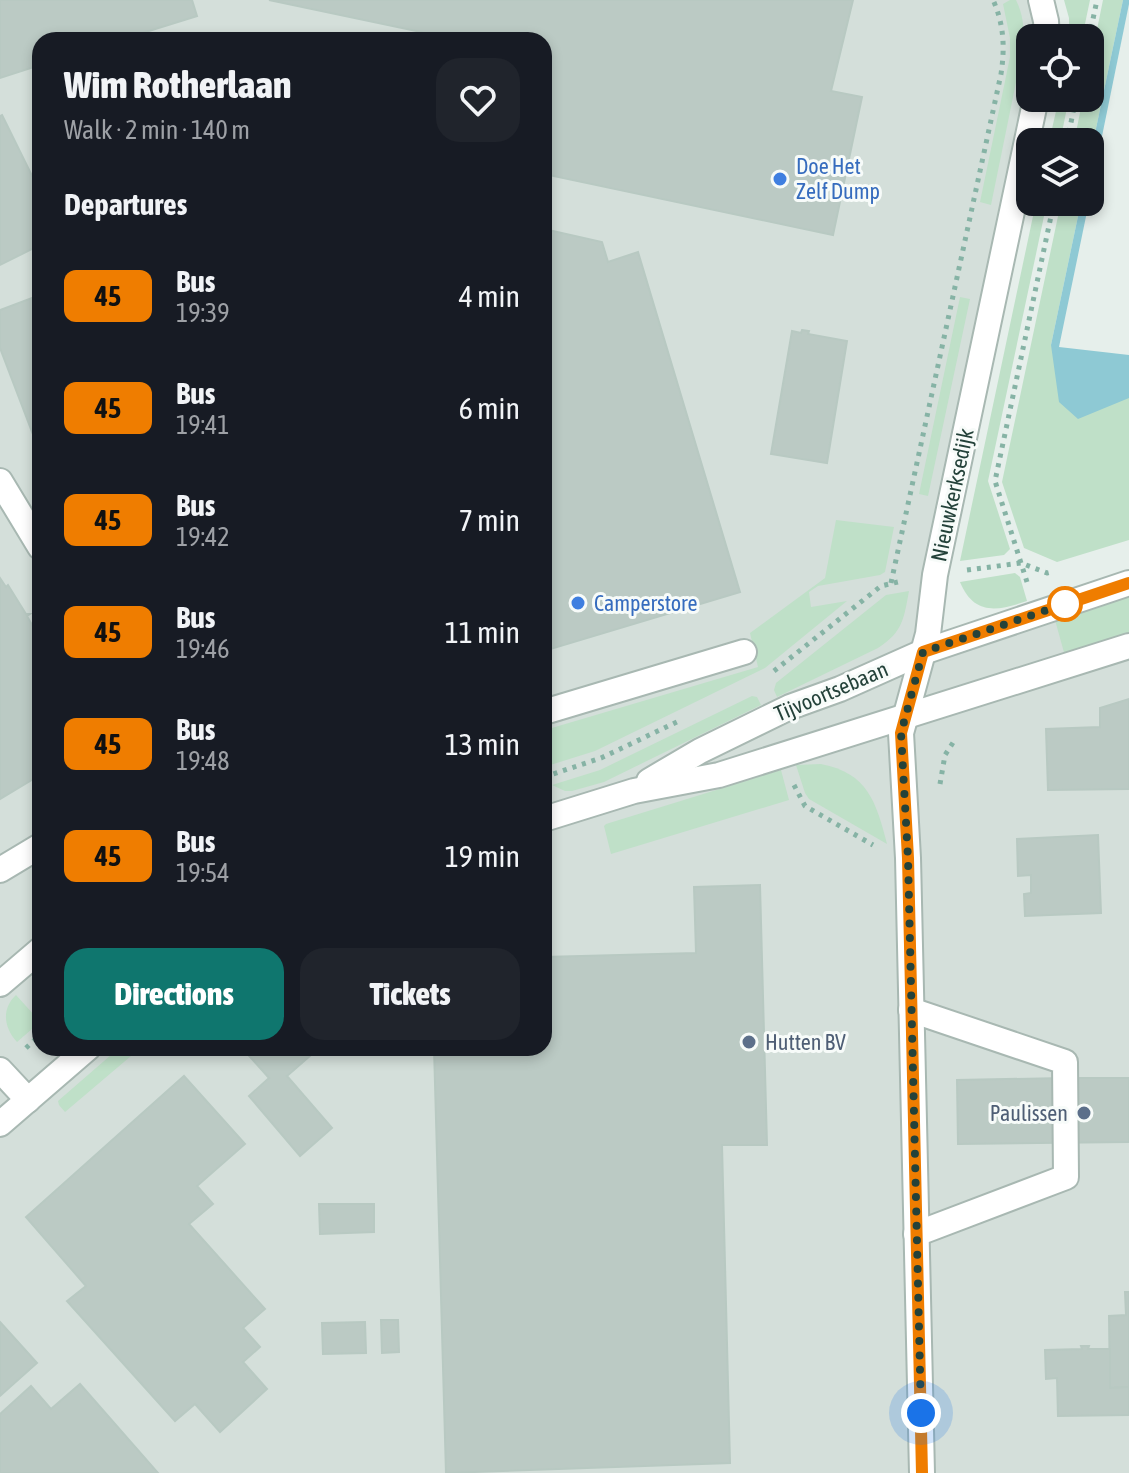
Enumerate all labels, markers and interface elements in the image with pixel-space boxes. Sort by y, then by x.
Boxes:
map controls [1016,24,1104,216]
button: locate [1016,24,1104,112]
button: heart [436,58,520,142]
text: Wim Rotherlaan [64,63,291,106]
text: Walk · 2 min · 140 m [64,115,250,145]
button: layers [1016,128,1104,216]
place label: Doe Het Zelf Dump [796,153,880,204]
marker: Doe Het Zelf Dump [771,170,789,188]
text: Departures [64,187,187,221]
text: Bus [176,264,215,298]
text: 4 min [459,279,520,313]
text: 45 [95,280,121,312]
text: 19:39 [176,298,230,328]
text: Bus [176,376,215,410]
text: 6 min [459,391,520,425]
text: 45 [95,392,121,424]
text: 19:41 [176,410,230,440]
street label: Nieuwkerksedijk [925,426,979,564]
text: Bus [176,488,215,522]
text: 7 min [459,503,520,537]
text: 45 [95,504,121,536]
text: 19:42 [176,522,230,552]
unlabelled marker [1048,587,1082,621]
place label: Camperstore [594,590,698,616]
marker: Camperstore [569,594,587,612]
text: Bus [176,600,215,634]
text: 11 min [445,615,520,649]
text: 45 [95,616,121,648]
text: 19:46 [176,634,230,664]
street label: Tijvoortsebaan [770,655,892,727]
text: Bus [176,712,215,746]
text: 13 min [445,727,520,761]
text: 45 [95,728,121,760]
text: 19:48 [176,746,230,776]
text: Bus [176,824,215,858]
text: 19 min [445,839,520,873]
text: 45 [95,840,121,872]
text: 19:54 [176,858,230,888]
button: Directions [64,948,284,1040]
button: Tickets [300,948,520,1040]
place label: Hutten BV [765,1029,846,1055]
marker: Hutten BV [740,1033,758,1051]
place label: Paulissen [990,1100,1068,1126]
marker: Paulissen [1075,1104,1093,1122]
your location [901,1393,941,1433]

